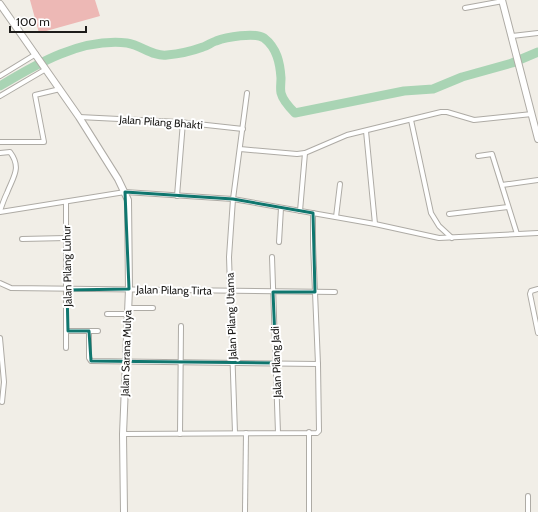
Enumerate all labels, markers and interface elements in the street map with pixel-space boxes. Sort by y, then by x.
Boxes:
scale bar [10,8,86,34]
text: 100 m [16,14,50,29]
street label: Jalan Pilang Bhakti [118,112,203,132]
street label: Jalan Pilang Luhur [59,225,75,308]
street label: Jalan Pilang Utama [222,272,240,361]
street label: Jalan Pilang Tirta [135,282,213,298]
street label: Jalan Sarana Mulya [117,309,135,398]
street label: Jalan Pilang Jadi [268,326,284,399]

